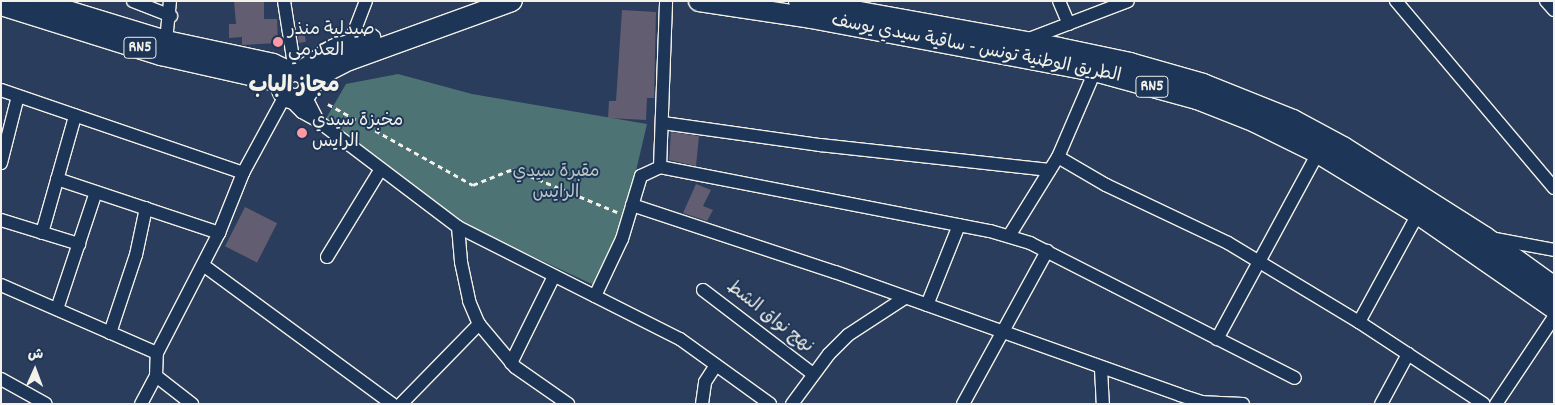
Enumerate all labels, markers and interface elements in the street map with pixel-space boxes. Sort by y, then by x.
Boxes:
street label: الطريق الوطنية تونس - ساقية سيدي يوسف [829,11,1123,89]
place label: صيدلية منذر العكرمي [288,21,375,64]
road number: RN5 [122,34,158,62]
marker: صيدلية منذر العكرمي [272,36,284,48]
district label: مجاز الباب [249,74,339,100]
road number: RN5 [1134,74,1170,100]
place label: مخبزة سيدي الرايس [312,112,403,154]
marker: مخبزة سيدي الرايس [296,127,308,139]
park label: مقبرة سيدي الرايس [512,163,600,205]
street label: نهج نواق الشط [721,277,817,359]
north arrow [10,345,60,395]
text: ش [27,345,44,365]

